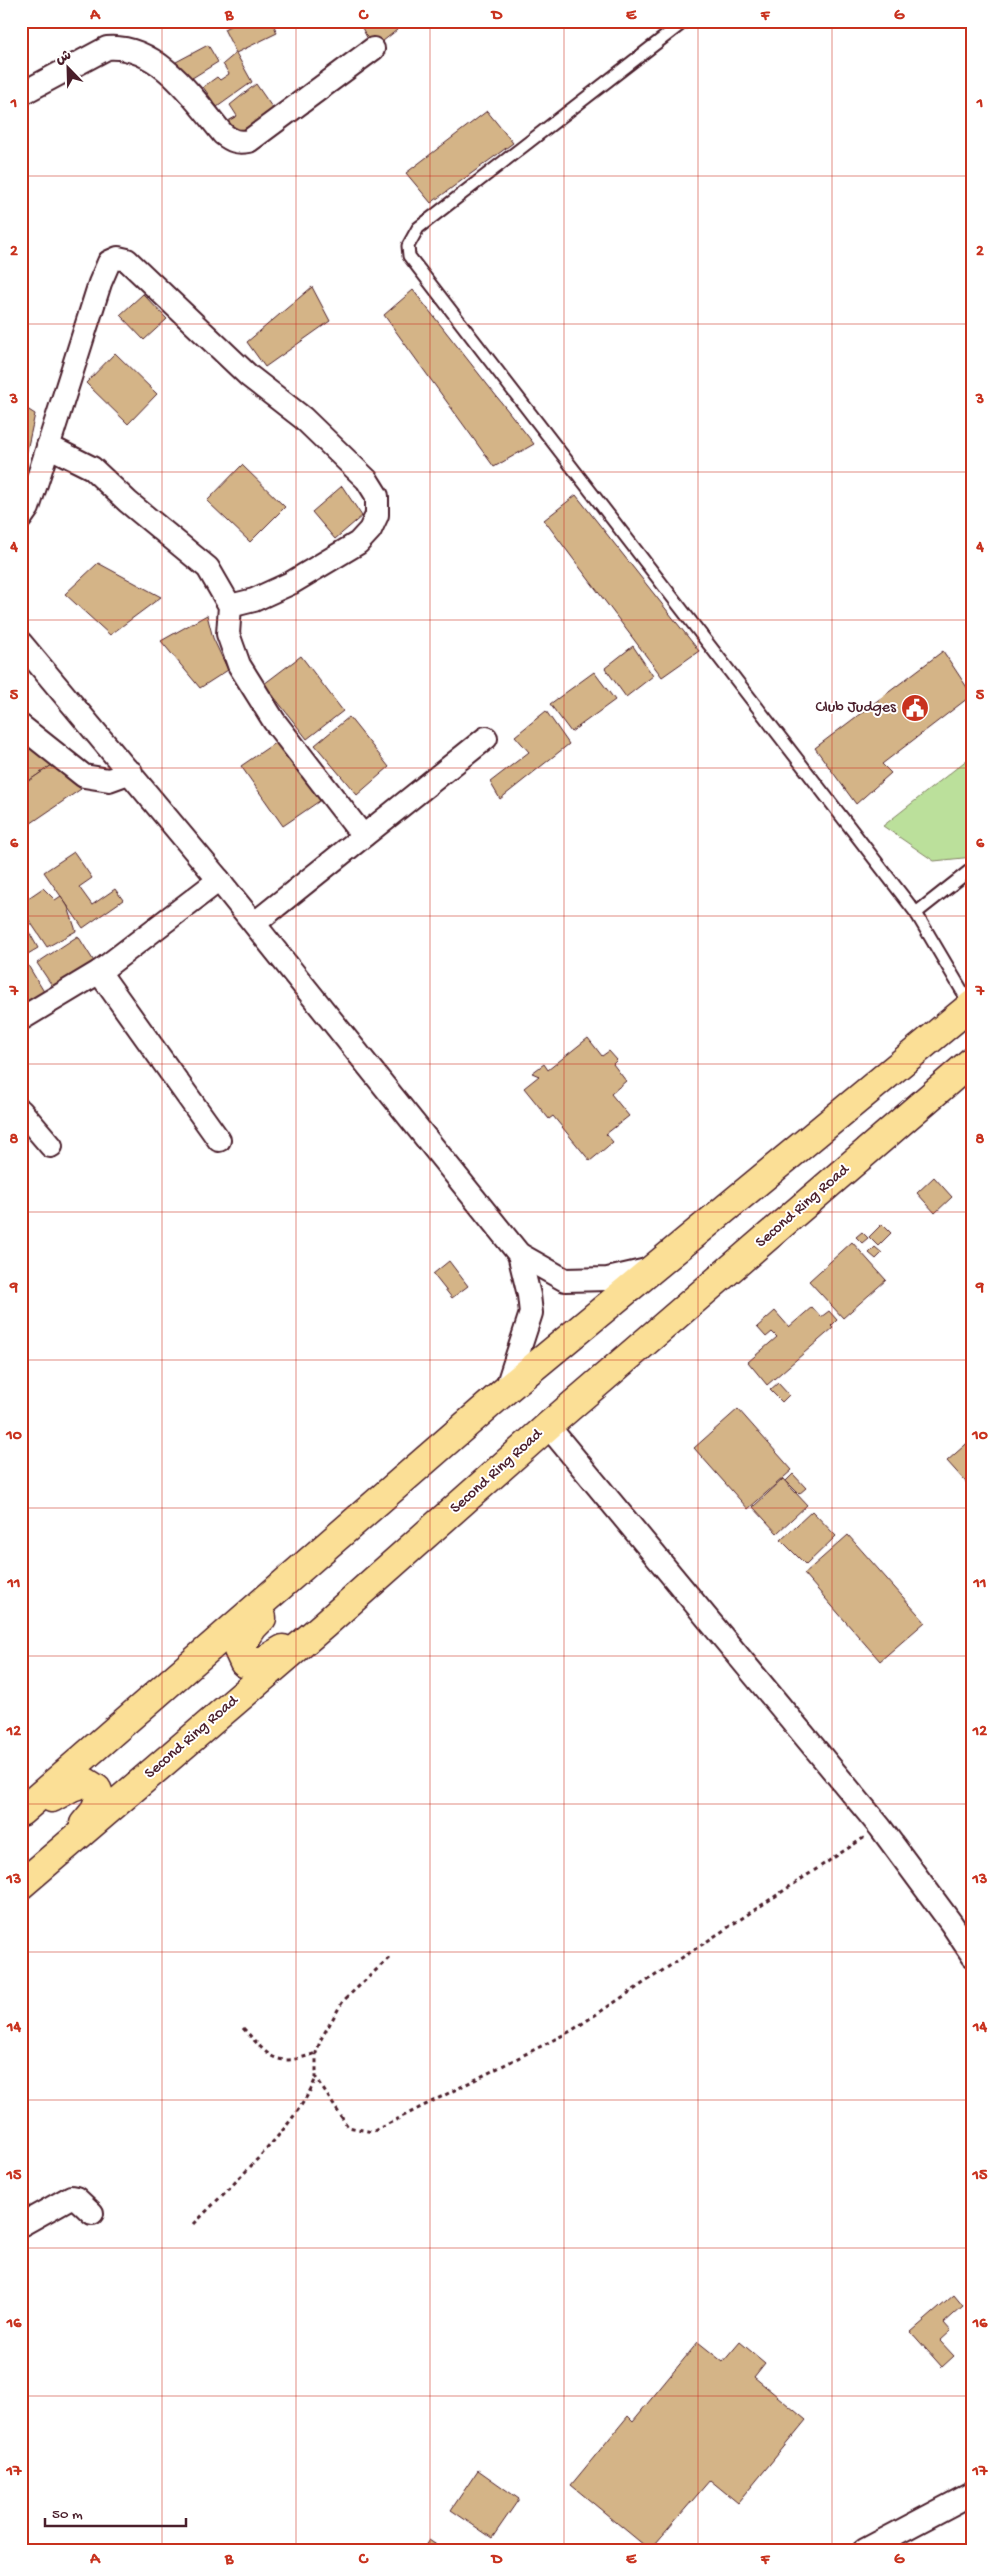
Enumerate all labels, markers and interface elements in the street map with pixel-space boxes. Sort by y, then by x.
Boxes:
text: A [89,7,101,26]
text: B [224,7,234,26]
text: C [358,7,369,26]
text: D [490,7,503,26]
text: E [626,7,637,26]
text: F [760,7,771,26]
text: G [894,7,905,26]
north arrow [42,42,92,92]
text: ش [53,48,74,69]
text: 1 [10,95,17,114]
text: 1 [976,95,983,114]
text: 2 [10,243,18,262]
text: 2 [976,243,984,262]
text: 3 [9,391,18,410]
text: 3 [975,391,984,410]
text: 4 [9,539,18,558]
text: 4 [975,539,984,558]
text: 5 [10,687,19,706]
text: 5 [976,687,985,706]
public building icon: Club Judges [900,693,930,723]
place label: Club Judges [815,699,897,718]
text: 6 [10,835,19,854]
text: 6 [976,835,985,854]
text: 7 [9,983,19,1002]
text: 7 [975,983,985,1002]
text: 8 [10,1131,19,1150]
text: 8 [976,1131,985,1150]
street label: Second Ring Road [752,1160,855,1253]
text: 9 [9,1279,18,1298]
text: 9 [975,1279,984,1298]
street label: Second Ring Road [447,1425,548,1518]
text: 10 [5,1427,22,1446]
text: 10 [971,1427,988,1446]
text: 11 [7,1575,20,1594]
text: 11 [973,1575,986,1594]
street label: Second Ring Road [141,1691,244,1784]
text: 12 [6,1723,21,1742]
text: 12 [972,1723,987,1742]
text: 13 [6,1871,21,1890]
text: 13 [972,1871,987,1890]
text: 14 [6,2019,21,2038]
text: 14 [972,2019,987,2038]
text: 15 [6,2167,22,2186]
text: 15 [972,2167,988,2186]
text: 16 [6,2315,22,2334]
text: 16 [972,2315,988,2334]
text: 17 [6,2463,22,2482]
text: 17 [972,2463,988,2482]
scale bar [45,2496,186,2528]
text: 50 m [52,2506,83,2524]
text: A [89,2551,101,2570]
text: B [224,2551,234,2570]
text: C [358,2551,369,2570]
text: D [490,2551,503,2570]
text: E [626,2551,637,2570]
text: F [760,2551,771,2570]
text: G [894,2551,905,2570]

